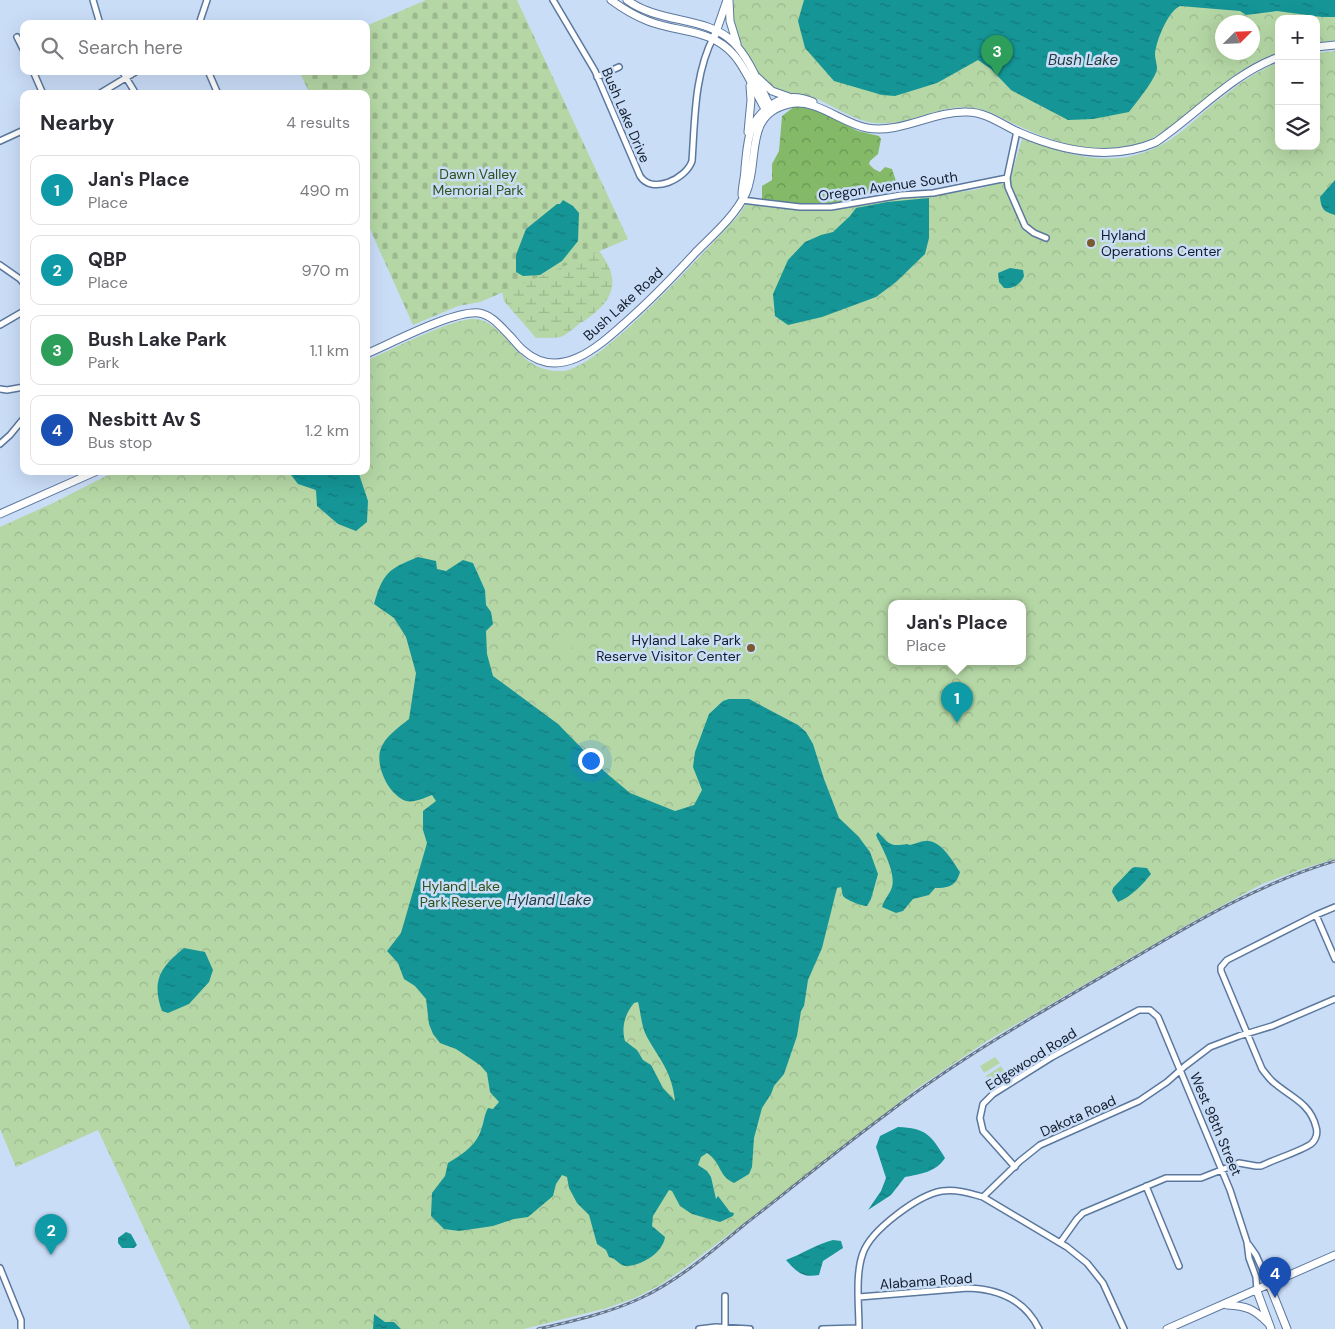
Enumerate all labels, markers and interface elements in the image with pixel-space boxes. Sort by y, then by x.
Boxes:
north arrow [1215,15,1260,60]
map controls [1275,15,1320,150]
button: + [1275,15,1320,60]
search box [20,20,370,75]
icon: search [38,34,66,62]
text: Search here [78,35,183,60]
pin: 3 [981,35,1013,76]
water label: Bush Lake [1048,50,1119,70]
button: − [1275,60,1320,105]
street label: Bush Lake Drive [598,65,654,165]
button: layers [1275,105,1320,150]
text: Nearby [40,109,114,137]
text: 4 results [286,112,350,133]
park label: Dawn Valley Memorial Park [432,165,524,199]
text: Jan's Place [88,167,189,192]
street label: Oregon Avenue South [817,167,959,205]
text: 1 [54,180,60,201]
text: 490 m [300,180,349,201]
text: Place [88,192,128,213]
place label: Hyland Operations Center [1101,226,1222,260]
marker: Hyland Operations Center [1085,237,1097,249]
text: QBP [88,247,127,272]
text: 2 [52,260,62,281]
text: 970 m [302,260,349,281]
street label: Bush Lake Road [579,263,667,345]
text: Place [88,272,128,293]
text: Bush Lake Park [88,327,227,352]
text: 3 [52,340,62,361]
text: 1.1 km [310,340,349,361]
text: Park [88,352,120,373]
text: Nesbitt Av S [88,407,201,432]
text: 4 [52,420,62,441]
text: 1.2 km [305,420,349,441]
text: Bus stop [88,432,152,453]
popup [888,600,1026,665]
text: Jan's Place [906,610,1008,635]
place label: Hyland Lake Park Reserve Visitor Center [596,631,741,665]
text: Place [906,635,946,656]
marker: Hyland Lake Park Reserve Visitor Center [745,642,757,654]
pin: 1 [941,682,973,723]
your location [578,748,604,774]
park label: Hyland Lake Park Reserve [420,877,502,911]
water label: Hyland Lake [507,890,592,910]
street label: Edgewood Road [982,1024,1080,1094]
street label: West 98th Street [1186,1070,1246,1178]
street label: Dakota Road [1037,1091,1119,1141]
pin: 2 [35,1214,67,1255]
pin: 4 [1259,1257,1291,1298]
street label: Alabama Road [879,1269,973,1293]

